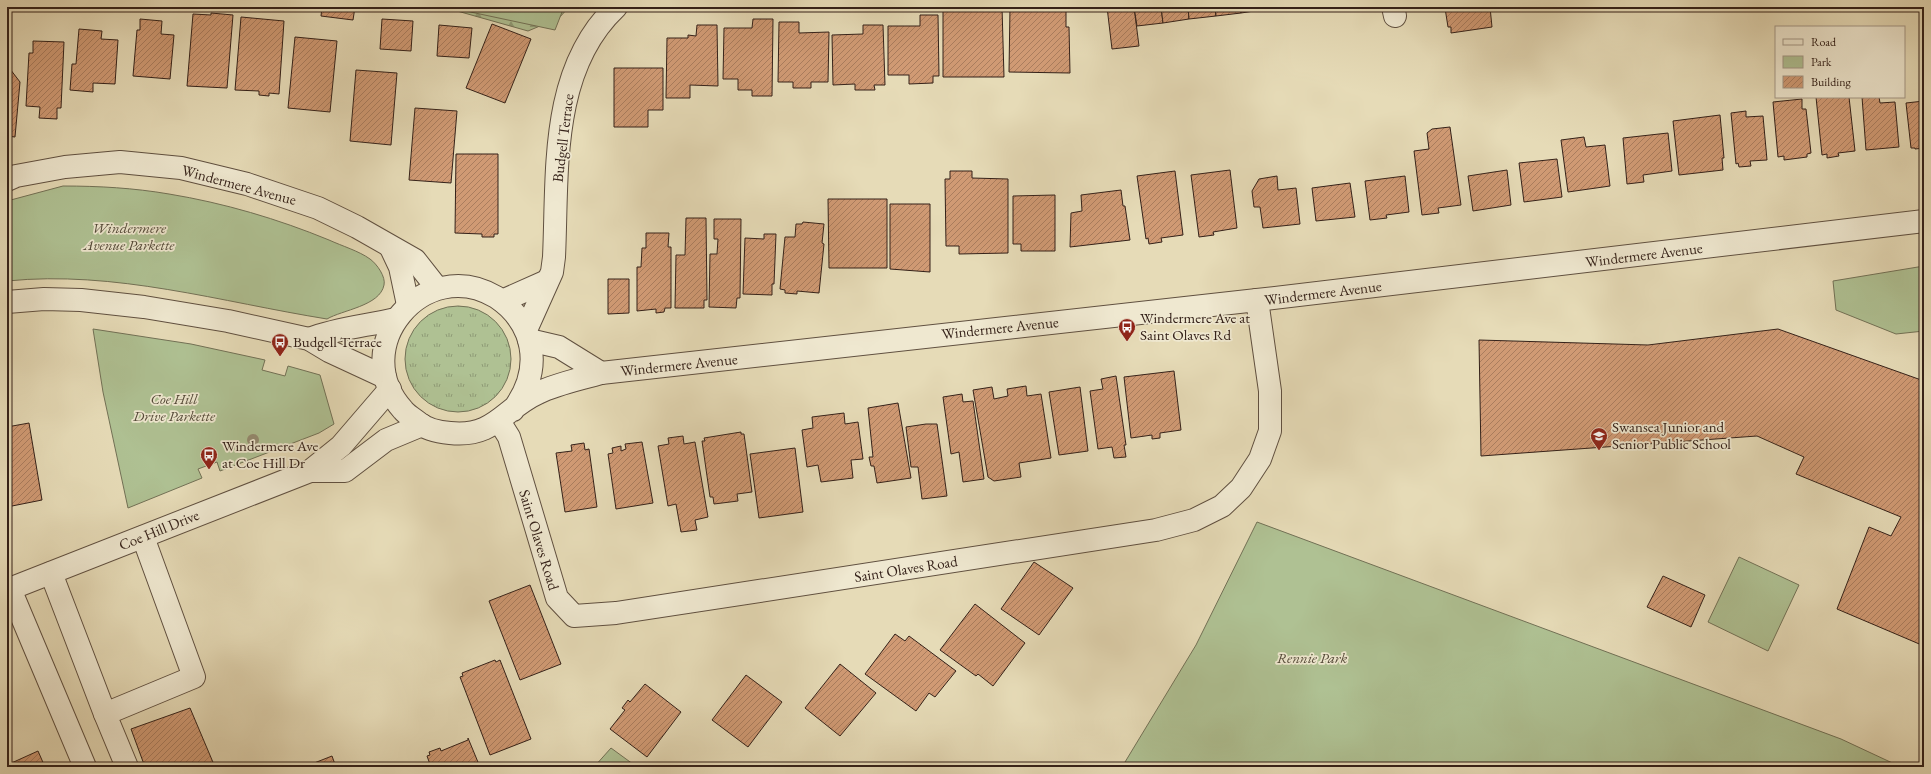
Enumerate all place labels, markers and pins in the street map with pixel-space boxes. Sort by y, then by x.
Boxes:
place label: Windermere Ave at Saint Olaves Rd [1140,308,1250,344]
bus stop icon: Windermere Ave at Saint Olaves Rd [1117,317,1137,342]
bus stop icon: Budgell Terrace [270,332,290,357]
place label: Budgell Terrace [293,332,382,351]
place label: Swansea Junior and Senior Public School [1612,417,1731,453]
school or university icon: Swansea Junior and Senior Public School [1589,426,1609,451]
place label: Windermere Ave at Coe Hill Dr [222,436,318,472]
bus stop icon: Windermere Ave at Coe Hill Dr [199,445,219,470]

